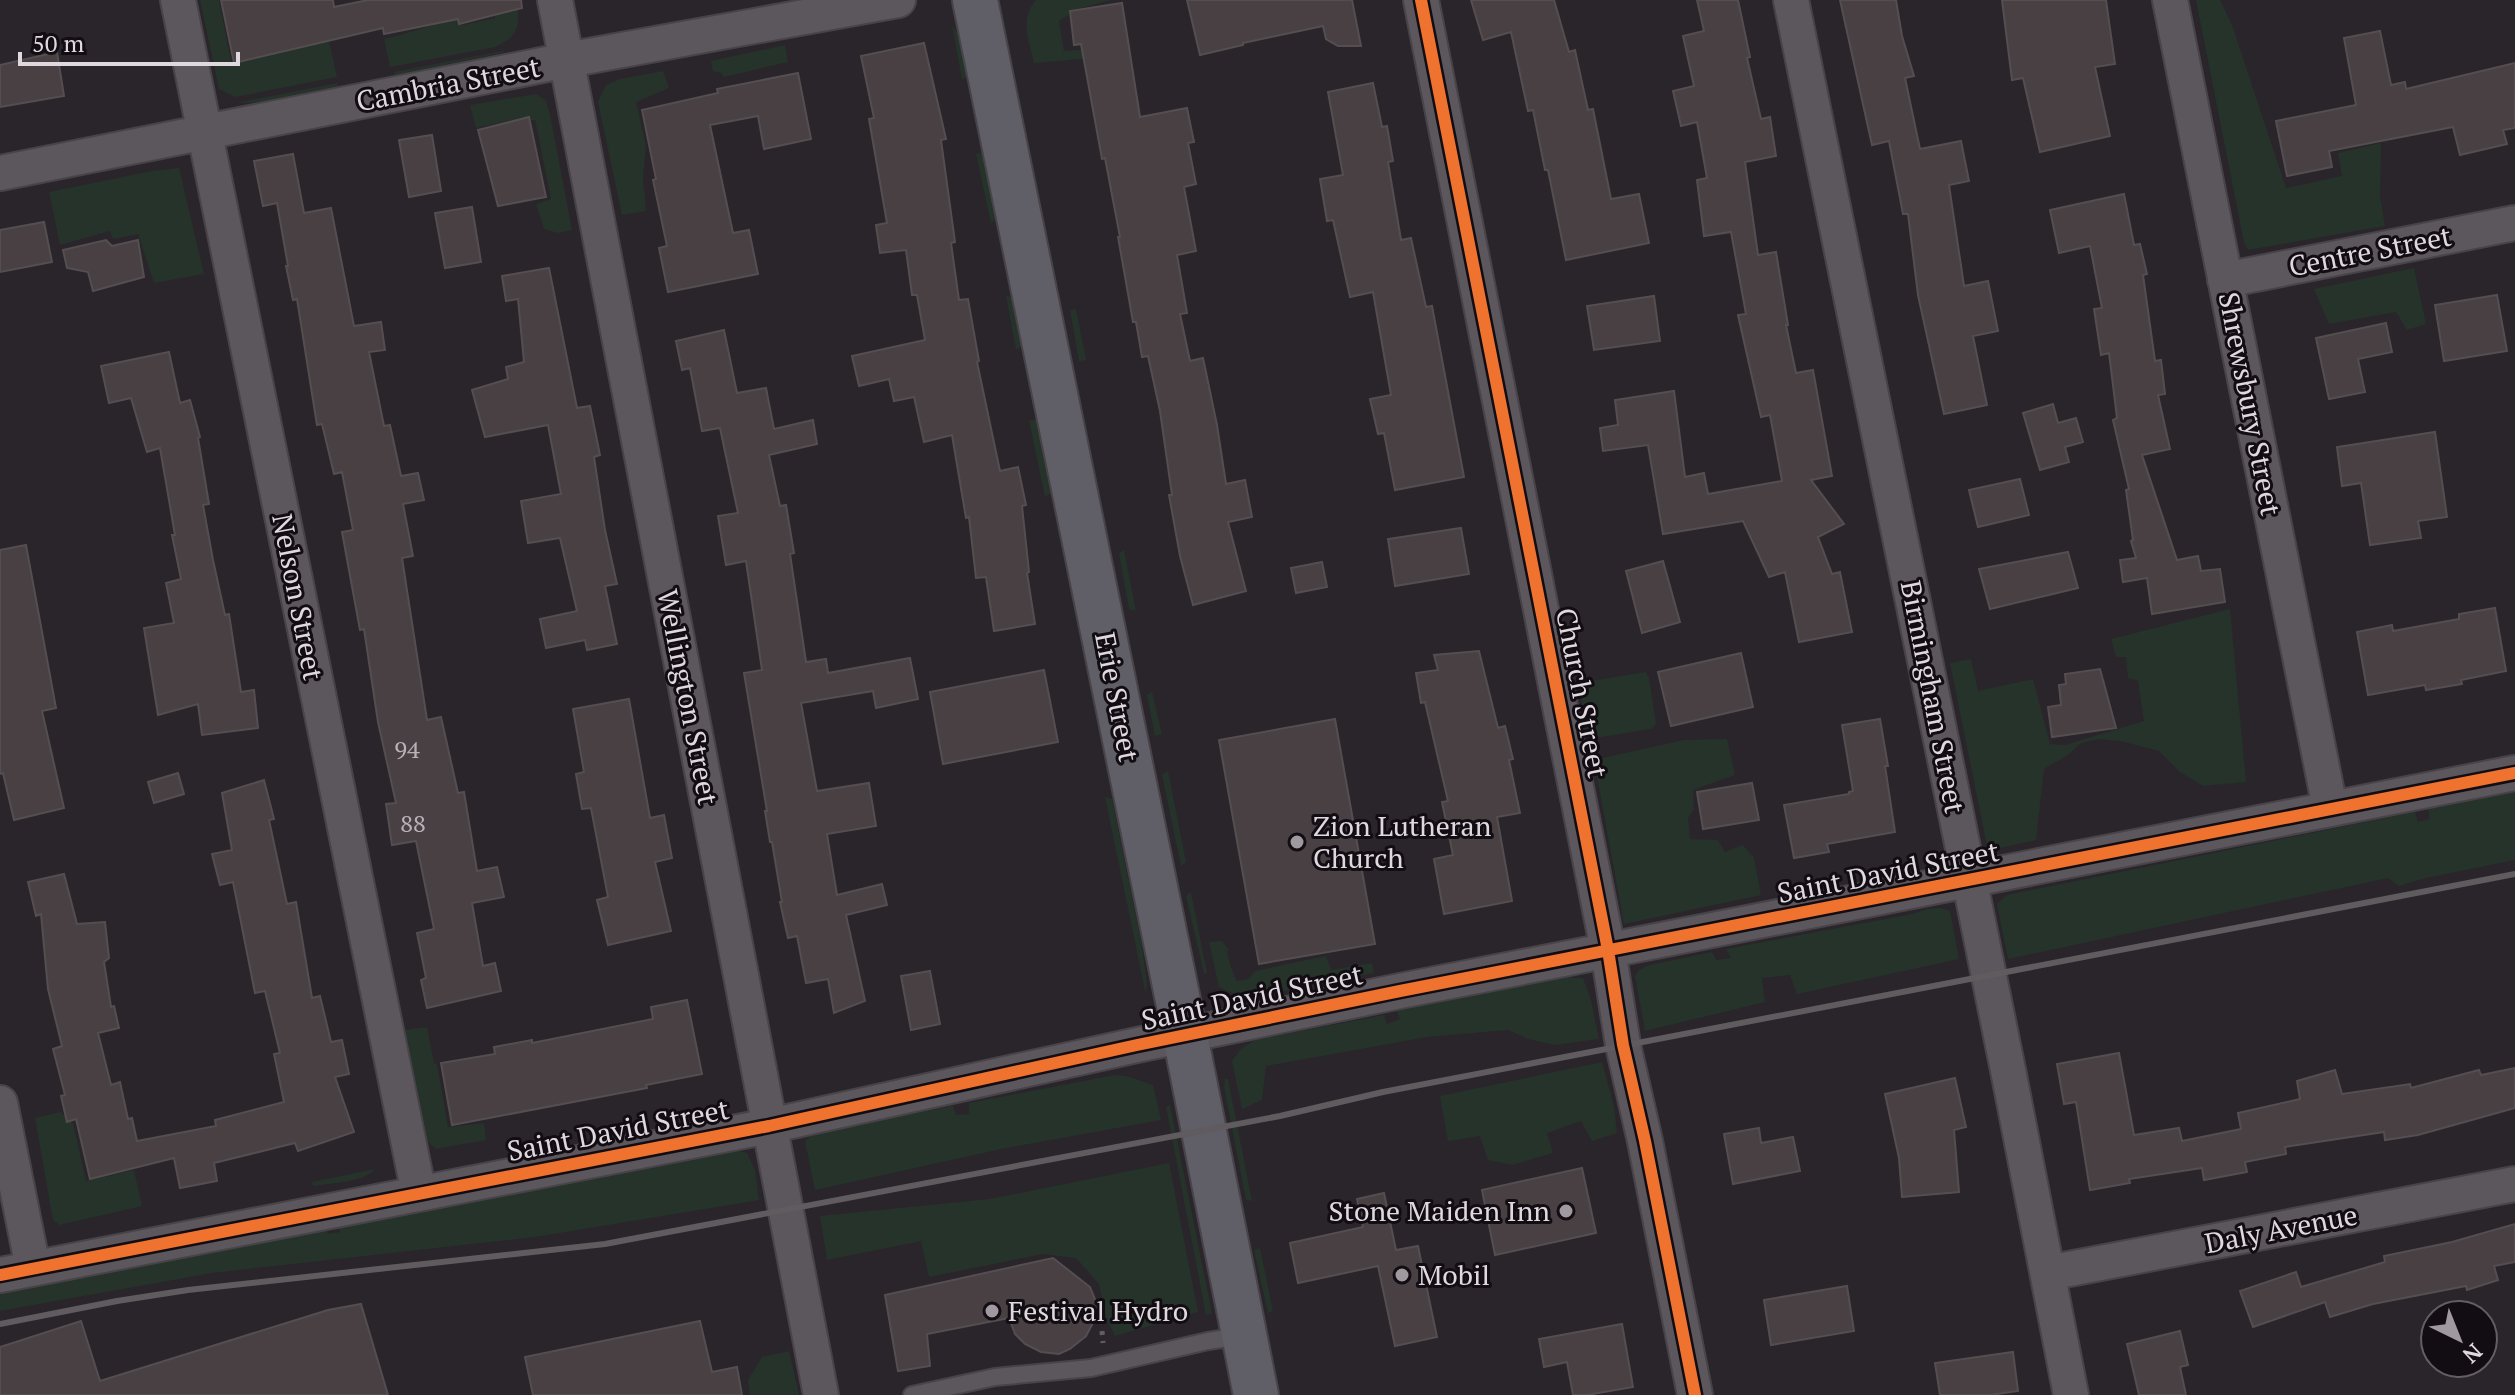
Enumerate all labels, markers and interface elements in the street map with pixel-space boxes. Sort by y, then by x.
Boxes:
scale bar [20,16,238,66]
text: 50 m [32,27,84,59]
street label: Cambria Street [353,47,544,119]
street label: Centre Street [2285,217,2455,284]
street label: Shrewsbury Street [2211,289,2290,519]
street label: Nelson Street [264,511,333,684]
street label: Birmingham Street [1893,577,1974,817]
street label: Wellington Street [649,586,728,809]
street label: Church Street [1548,605,1617,782]
street label: Erie Street [1087,629,1148,765]
house number: 94 [394,733,420,765]
house number: 88 [400,807,426,839]
place label: Zion Lutheran Church [1313,807,1492,876]
street label: Saint David Street [1774,832,2002,911]
marker: Zion Lutheran Church [1288,833,1306,851]
street label: Saint David Street [1138,955,1366,1038]
street label: Saint David Street [504,1090,732,1169]
place label: Stone Maiden Inn [1329,1192,1550,1229]
street label: Daly Avenue [2202,1196,2360,1261]
marker: Stone Maiden Inn [1557,1202,1575,1220]
place label: Mobil [1418,1256,1490,1293]
marker: Mobil [1393,1266,1411,1284]
place label: Festival Hydro [1008,1292,1188,1329]
north arrow [2419,1299,2499,1379]
marker: Festival Hydro [983,1302,1001,1320]
text: N [2457,1338,2489,1371]

